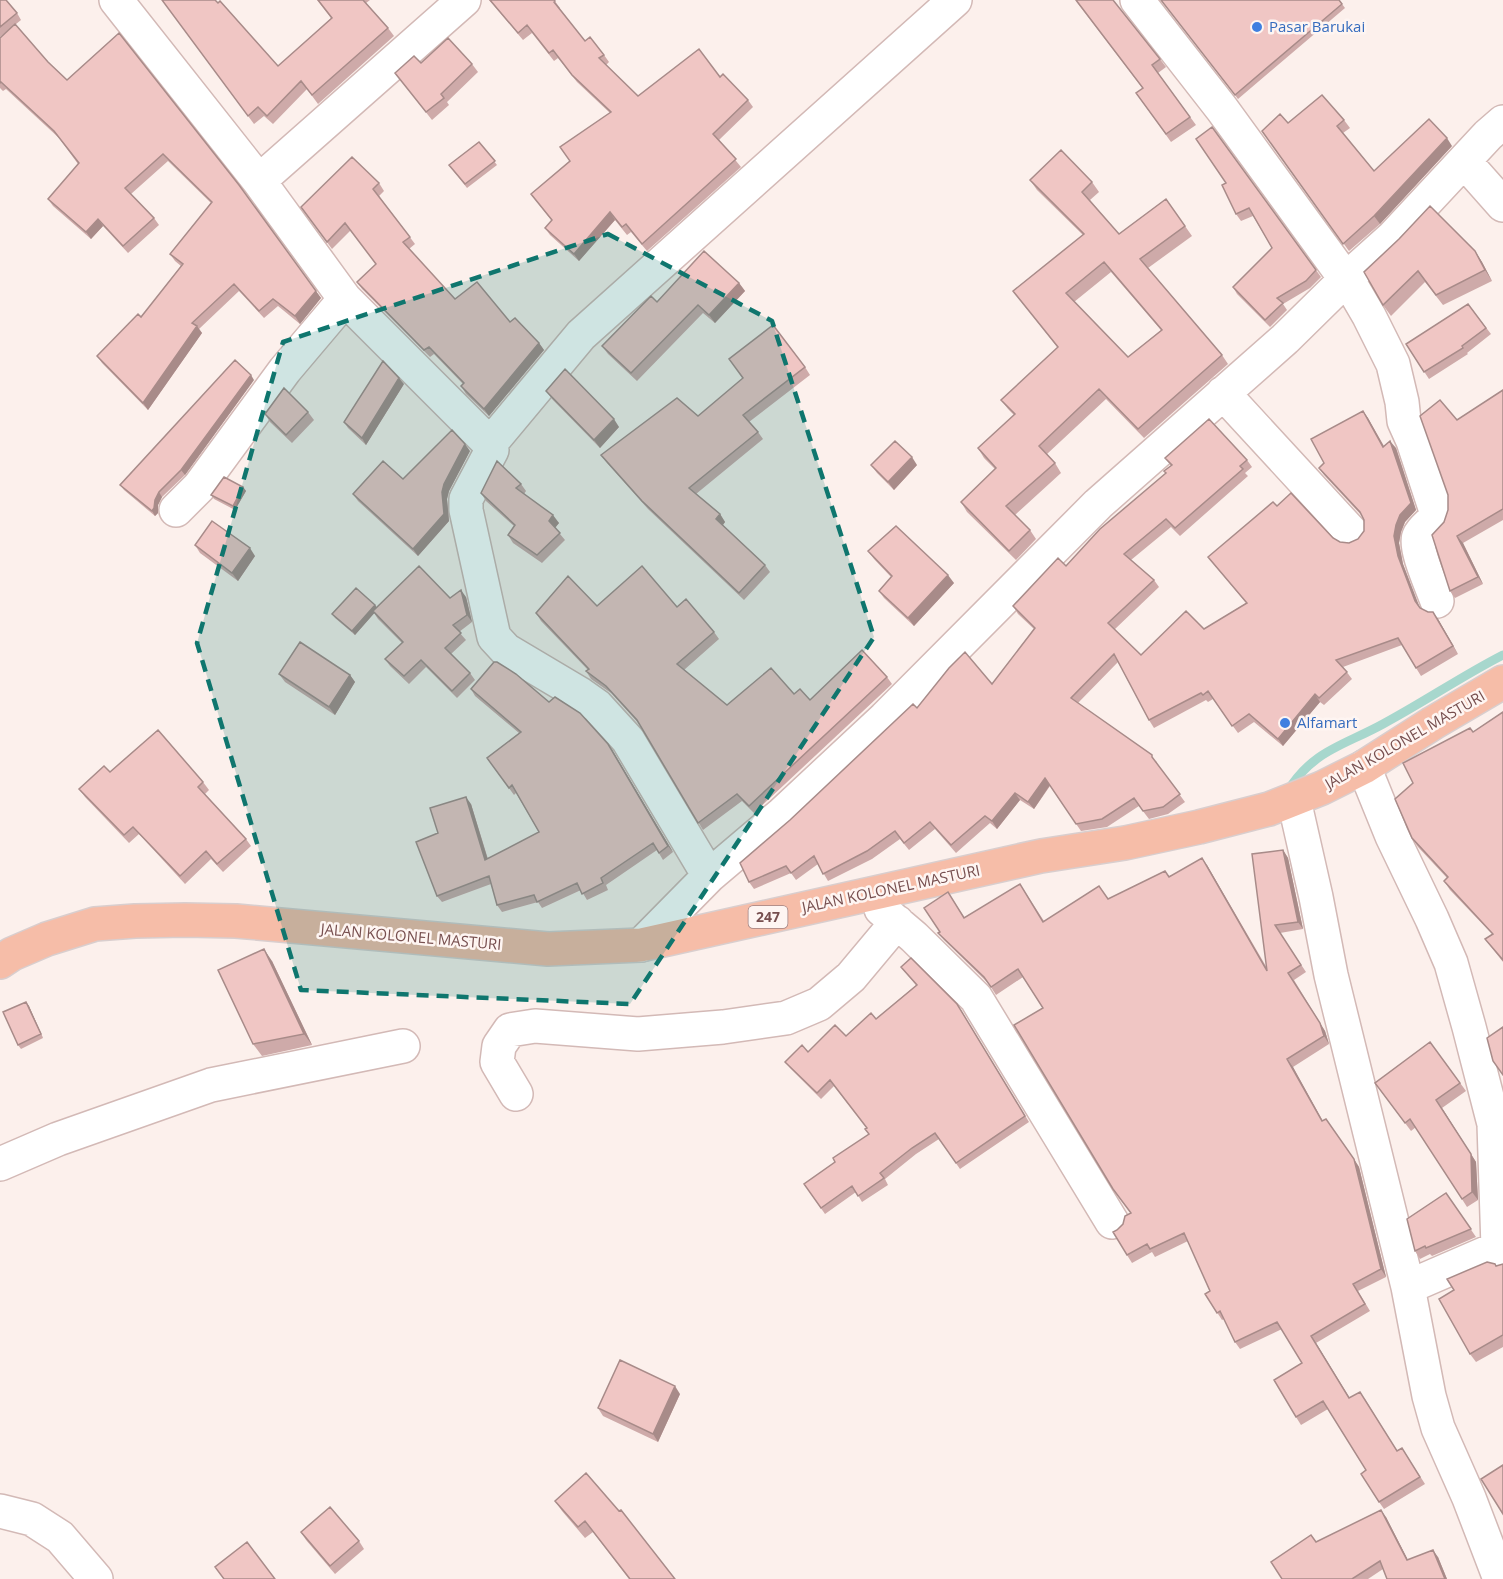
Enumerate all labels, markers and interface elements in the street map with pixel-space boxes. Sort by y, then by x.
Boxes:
place label: Pasar Barukai [1269,16,1365,36]
marker: Pasar Barukai [1250,20,1264,34]
street label: JALAN KOLONEL MASTURI [1319,685,1488,794]
place label: Alfamart [1297,712,1357,732]
marker: Alfamart [1278,716,1292,730]
street label: JALAN KOLONEL MASTURI [798,859,982,917]
road number: 247 [748,906,788,928]
street label: JALAN KOLONEL MASTURI [318,918,502,954]

